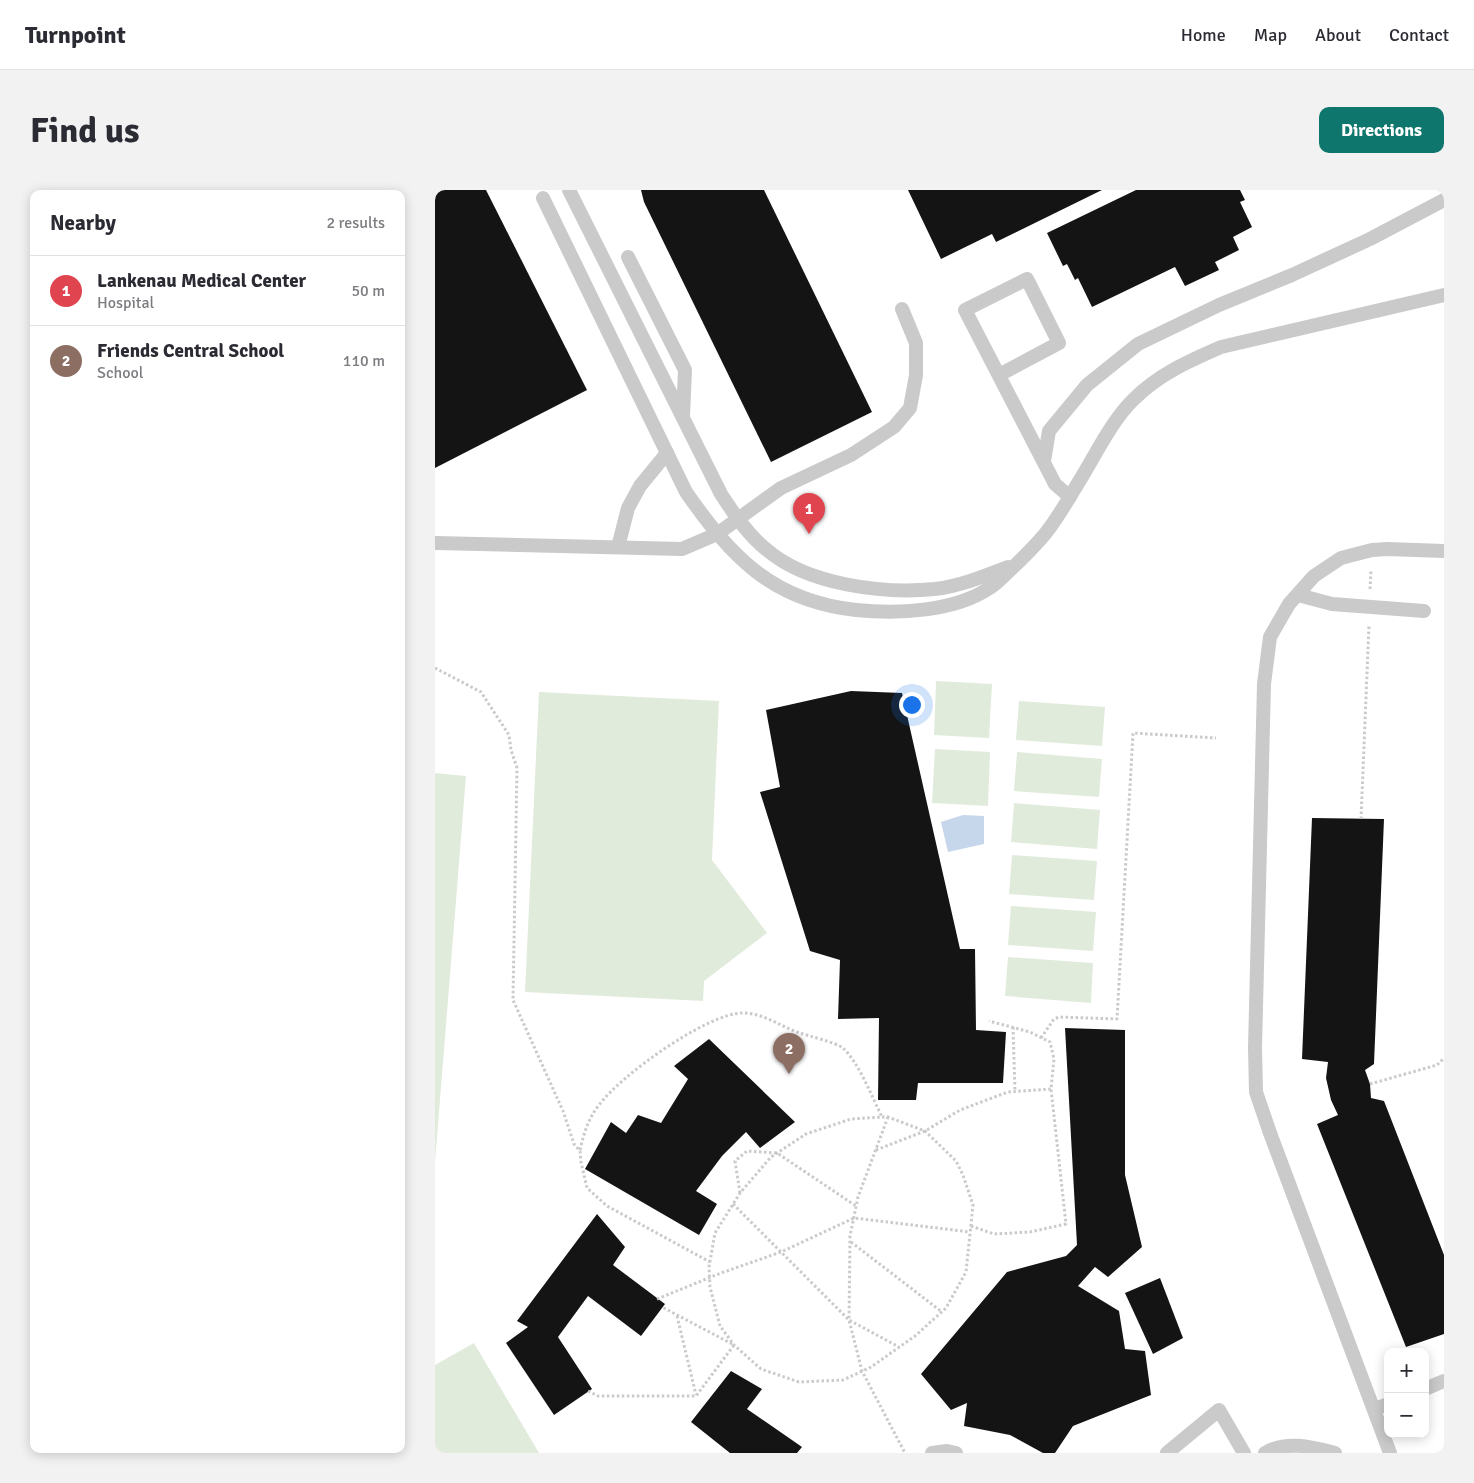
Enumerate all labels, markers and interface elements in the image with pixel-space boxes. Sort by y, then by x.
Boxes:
text: Turnpoint [25,20,126,50]
text: Home [1181,24,1226,46]
text: Map [1254,24,1287,46]
text: About [1315,24,1361,46]
text: Contact [1389,24,1449,46]
button: Directions [1319,107,1444,153]
text: Find us [30,109,140,152]
text: Nearby [50,210,116,236]
text: 2 results [326,213,385,233]
text: Lankenau Medical Center [97,269,306,293]
text: 1 [62,281,70,301]
text: 50 m [351,281,385,301]
text: Hospital [97,293,154,313]
text: Friends Central School [97,339,284,363]
text: 2 [62,351,70,371]
text: 110 m [343,351,385,371]
text: School [97,363,143,383]
pin: 1 [793,493,825,534]
your location [899,692,925,718]
pin: 2 [773,1033,805,1074]
map controls [1384,1348,1429,1438]
button: + [1384,1348,1429,1393]
button: − [1384,1393,1429,1438]

